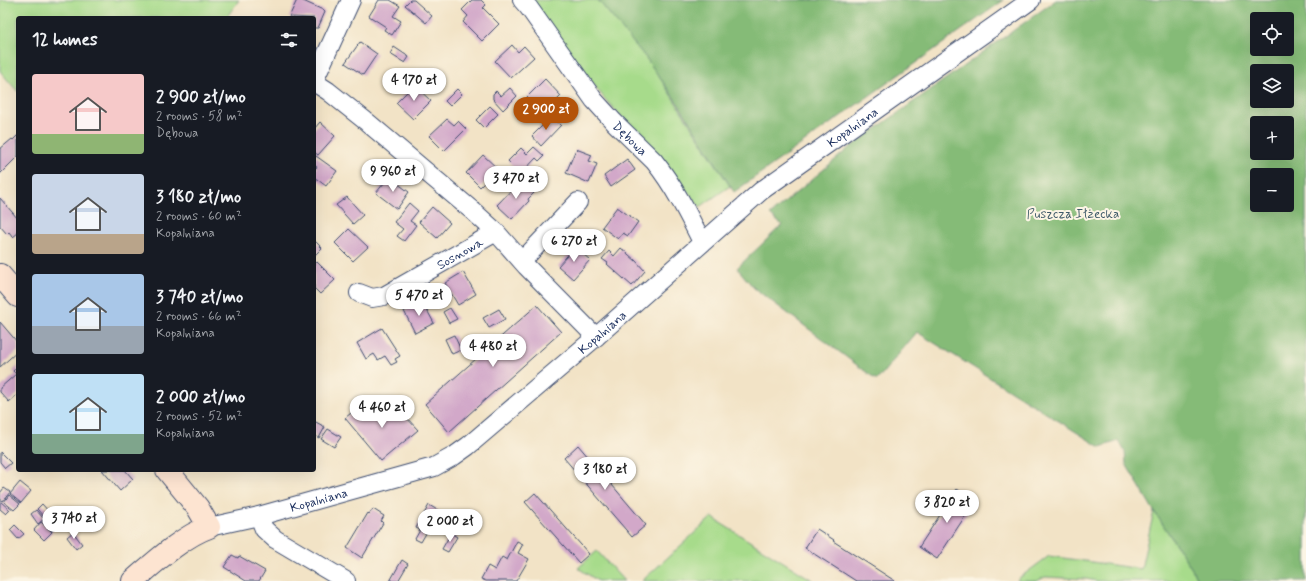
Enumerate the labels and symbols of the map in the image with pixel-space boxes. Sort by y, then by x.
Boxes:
pin: 4 170 zł [373,68,455,102]
pin: 2 900 zł [505,97,587,131]
street label: Kopalniana [824,104,882,152]
street label: Dębowa [608,118,651,160]
pin: 9 960 zł [352,159,434,193]
pin: 3 470 zł [475,166,557,200]
park label: Puszcza Iłżecka [1027,206,1119,223]
pin: 6 270 zł [533,229,615,263]
street label: Sosnowa [434,234,487,274]
pin: 5 470 zł [378,283,460,317]
street label: Kopalniana [575,307,631,359]
pin: 4 480 zł [452,334,534,368]
pin: 4 460 zł [341,395,423,429]
pin: 3 180 zł [564,457,646,491]
street label: Kopalniana [288,485,350,517]
pin: 3 820 zł [906,490,988,524]
pin: 3 740 zł [33,506,115,540]
pin: 2 000 zł [409,509,491,543]

